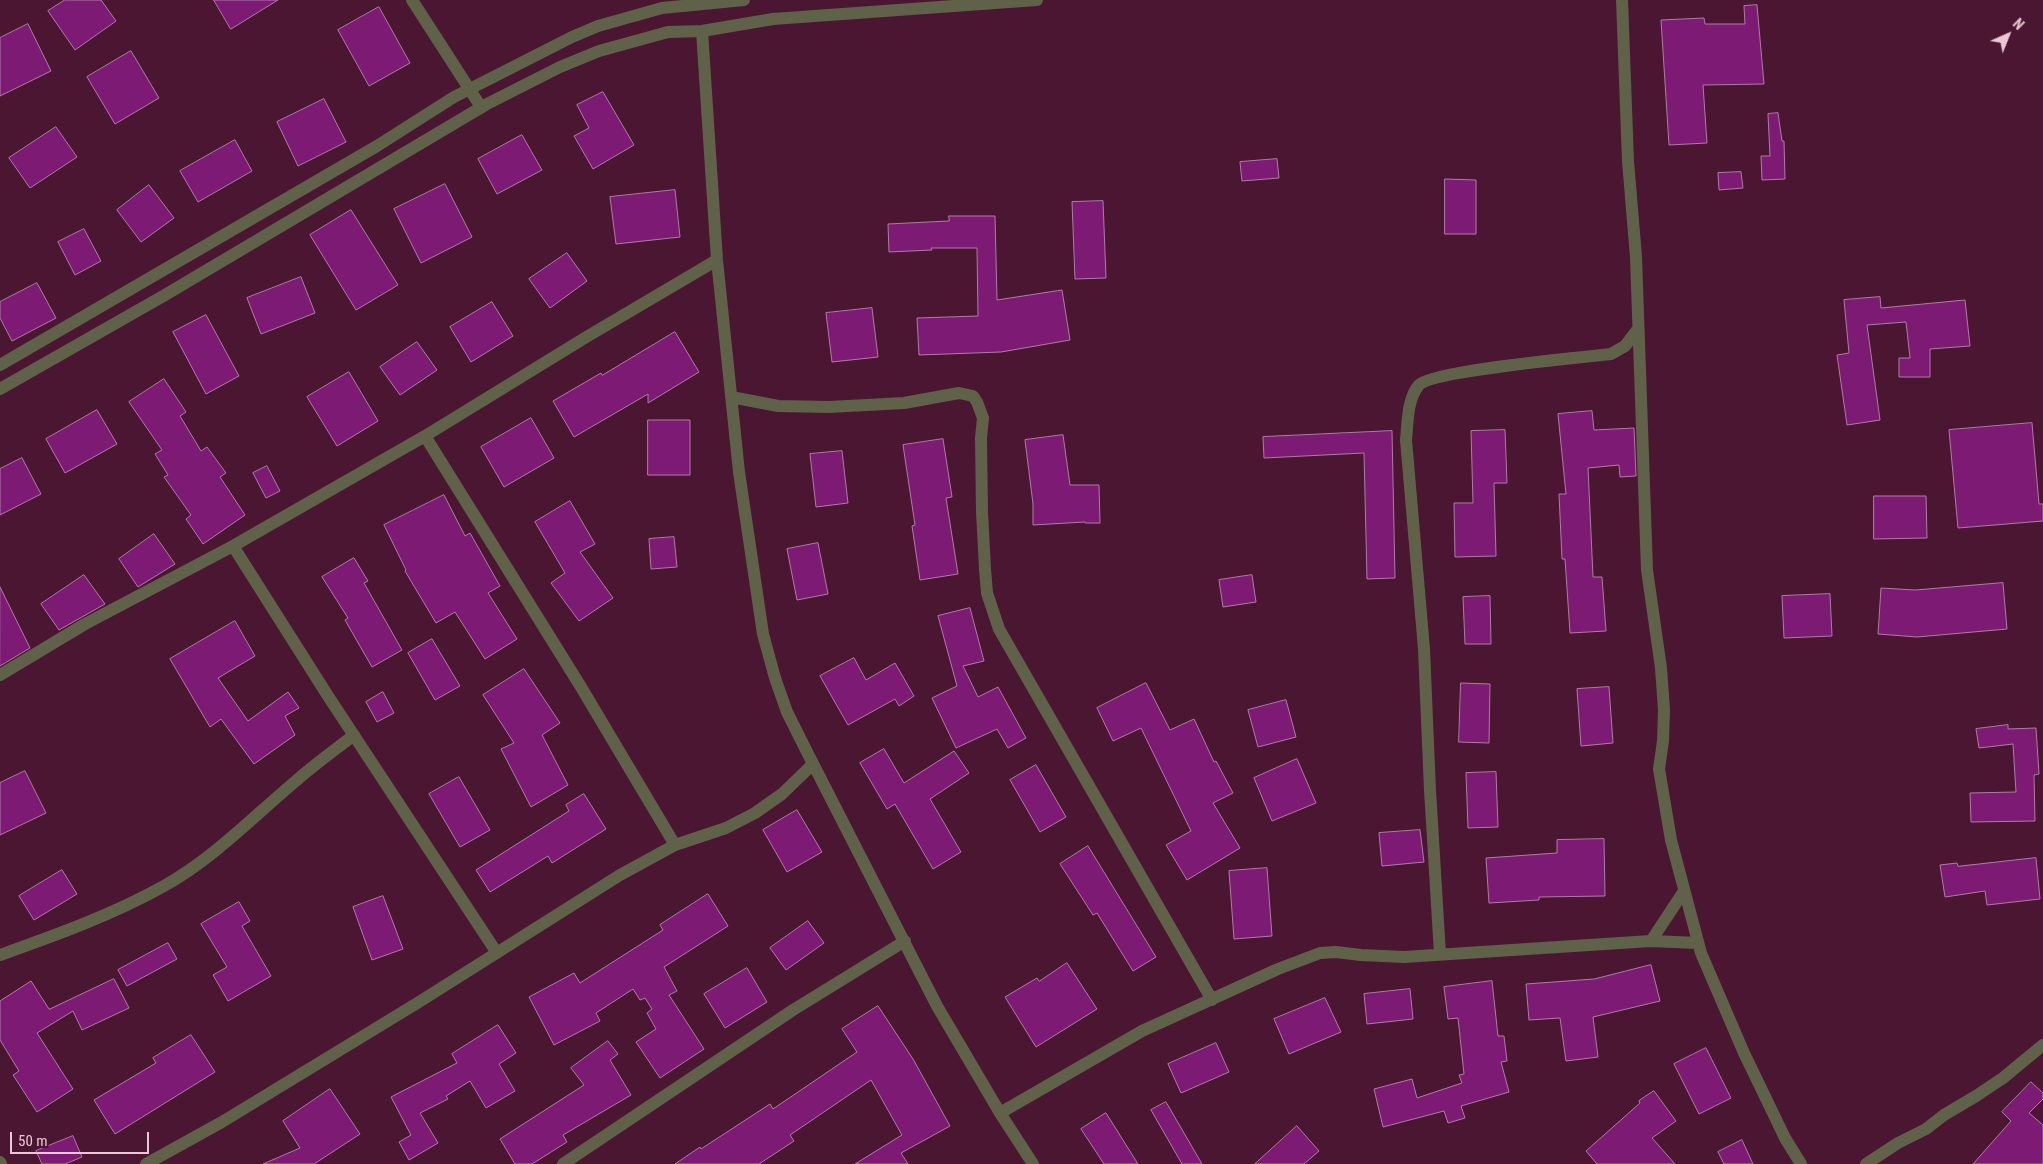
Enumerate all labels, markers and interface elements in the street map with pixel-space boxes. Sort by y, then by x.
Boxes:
north arrow [1983,10,2033,60]
text: N [2010,15,2027,33]
scale bar [12,1122,151,1154]
text: 50 m [18,1132,48,1150]

